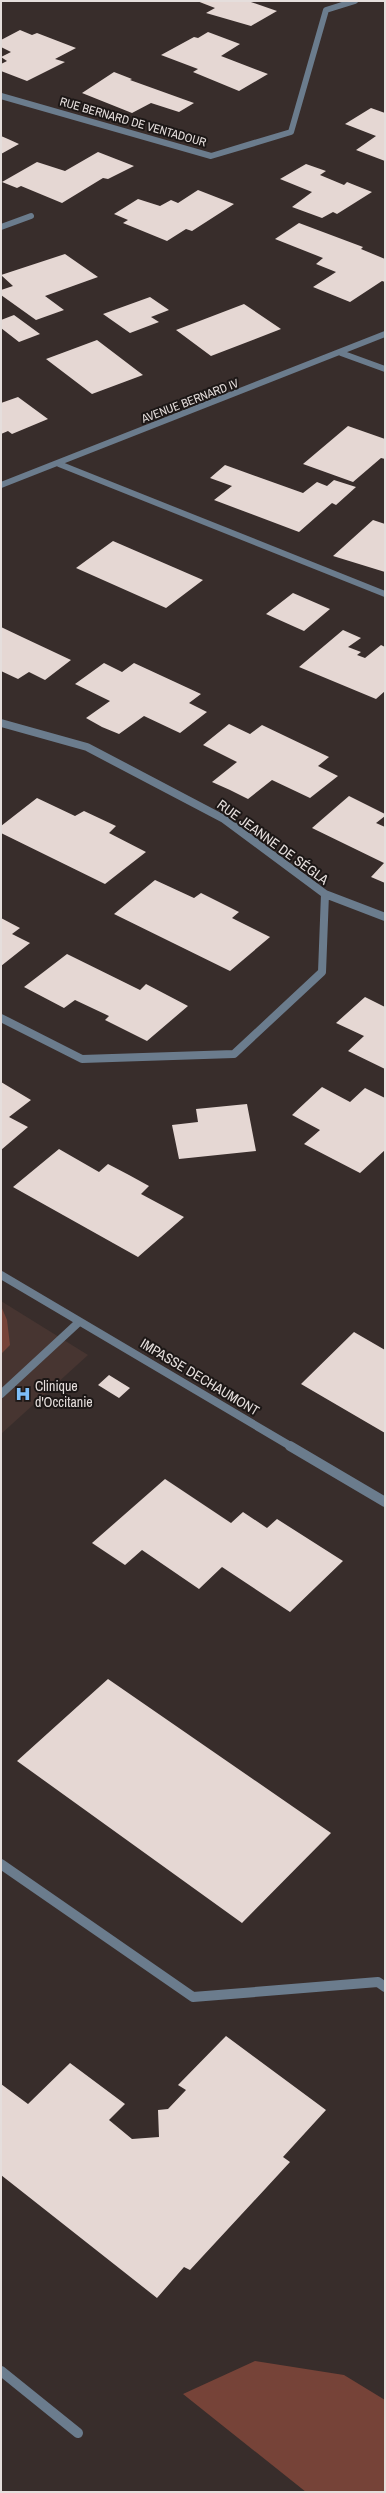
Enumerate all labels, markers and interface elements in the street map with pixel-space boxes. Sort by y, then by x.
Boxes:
street label: RUE BERNARD DE VENTADOUR [58,93,208,151]
street label: AVENUE BERNARD IV [138,375,241,427]
street label: RUE JEANNE DE SÉGLA [214,796,332,889]
street label: IMPASSE DECHAUMONT [137,1334,263,1420]
place label: Clinique d'Occitanie [35,1377,93,1411]
hospital icon: Clinique d'Occitanie [14,1385,32,1403]

